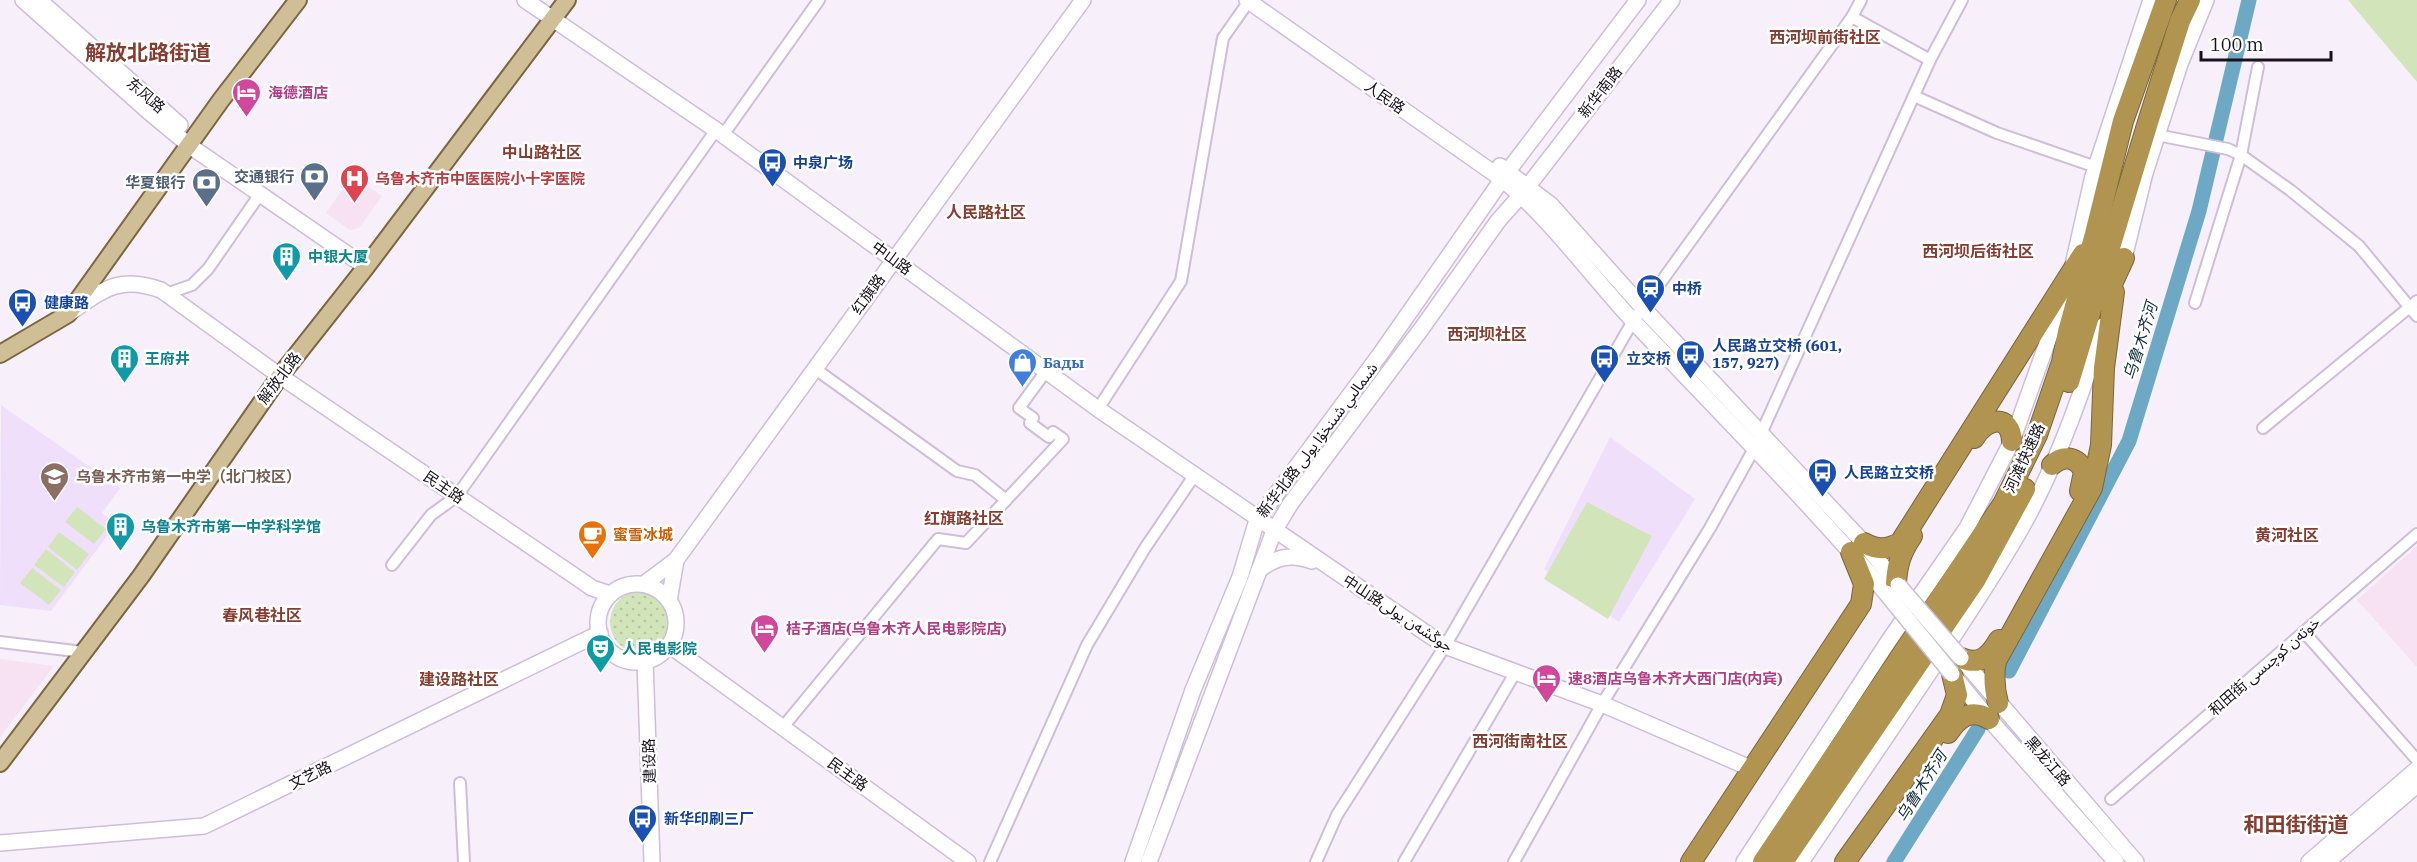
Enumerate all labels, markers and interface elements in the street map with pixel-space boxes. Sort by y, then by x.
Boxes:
scale bar [2201,24,2332,62]
district label: 西河坝前街社区 [1769,27,1881,47]
text: 100 m [2210,33,2264,56]
district label: 解放北路街道 [85,38,211,66]
street label: 新华南路 [1574,63,1626,121]
street label: 东风路 [123,73,169,117]
hotel icon: 海德酒店 [231,76,263,118]
street label: 人民路 [1361,76,1409,118]
place label: 海德酒店 [268,83,328,102]
district label: 中山路社区 [502,142,582,162]
bus stop icon: 中泉广场 [756,146,788,188]
place label: 中泉广场 [793,153,853,172]
bank icon: 交通银行 [299,160,331,202]
hospital icon: 乌鲁木齐市中医医院小十字医院 [338,162,370,204]
bank icon: 华夏银行 [190,166,222,208]
place label: 交通银行 [234,167,294,186]
place label: 乌鲁木齐市中医医院小十字医院 [375,169,585,188]
place label: 华夏银行 [125,173,185,192]
district label: 人民路社区 [946,202,1026,222]
street label: 中山路 [868,237,916,279]
building icon: 中银大厦 [271,240,303,282]
district label: 西河坝后街社区 [1922,241,2034,261]
place label: 中银大厦 [308,247,368,266]
street label: 红旗路 [847,270,889,318]
station icon: 中桥 [1635,272,1667,314]
place label: 中桥 [1672,279,1702,298]
bus stop icon: 健康路 [7,286,39,328]
place label: 健康路 [44,293,89,312]
water label: 乌鲁木齐河 [2119,297,2162,382]
district label: 西河坝社区 [1447,324,1527,344]
place label: 人民路立交桥 (601, 157, 927) [1712,336,1842,372]
bus stop icon: 人民路立交桥 (601, 157, 927) [1675,338,1707,380]
building icon: 王府井 [108,342,140,384]
bus stop icon: 立交桥 [1589,342,1621,384]
shop icon: Бады [1006,346,1038,388]
street label: 解放北路 [253,348,305,408]
place label: 王府井 [145,349,190,368]
place label: 立交桥 [1626,349,1671,368]
place label: Бады [1043,353,1084,372]
street label: 新华北路 شىمالىي شىنخۇا يولى [1252,359,1384,523]
street label: 河滩快速路 [2000,420,2048,496]
bus stop icon: 人民路立交桥 [1807,456,1839,498]
school or university icon: 乌鲁木齐市第一中学（北门校区） [39,460,71,502]
place label: 人民路立交桥 [1844,463,1934,482]
place label: 乌鲁木齐市第一中学（北门校区） [76,467,301,486]
street label: 民主路 [420,467,468,507]
district label: 红旗路社区 [924,508,1004,528]
building icon: 乌鲁木齐市第一中学科学馆 [104,510,136,552]
place label: 乌鲁木齐市第一中学科学馆 [141,517,321,536]
cafe icon: 蜜雪冰城 [576,518,608,560]
place label: 蜜雪冰城 [613,525,673,544]
district label: 黄河社区 [2255,525,2319,545]
street label: 中山路جوڭشەن يولى [1339,570,1457,656]
district label: 春风巷社区 [222,605,302,625]
hotel icon: 桔子酒店(乌鲁木齐人民电影院店) [749,612,781,654]
street label: 和田街 خوتەن كوچىسى [2205,612,2324,720]
place label: 桔子酒店(乌鲁木齐人民电影院店) [786,619,1007,638]
theatre icon: 人民电影院 [585,632,617,674]
place label: 人民电影院 [622,639,697,658]
hotel icon: 速8酒店乌鲁木齐大西门店(内宾) [1531,662,1563,704]
district label: 建设路社区 [419,669,499,689]
place label: 速8酒店乌鲁木齐大西门店(内宾) [1568,669,1783,688]
district label: 西河街南社区 [1472,731,1568,751]
street label: 黑龙江路 [2021,732,2075,790]
street label: 建设路 [639,738,659,784]
water label: 乌鲁木齐河 [1891,744,1952,825]
street label: 民主路 [824,753,872,795]
street label: 文艺路 [286,757,334,793]
bus stop icon: 新华印刷三厂 [627,802,659,844]
place label: 新华印刷三厂 [664,809,754,828]
district label: 和田街街道 [2244,810,2349,838]

